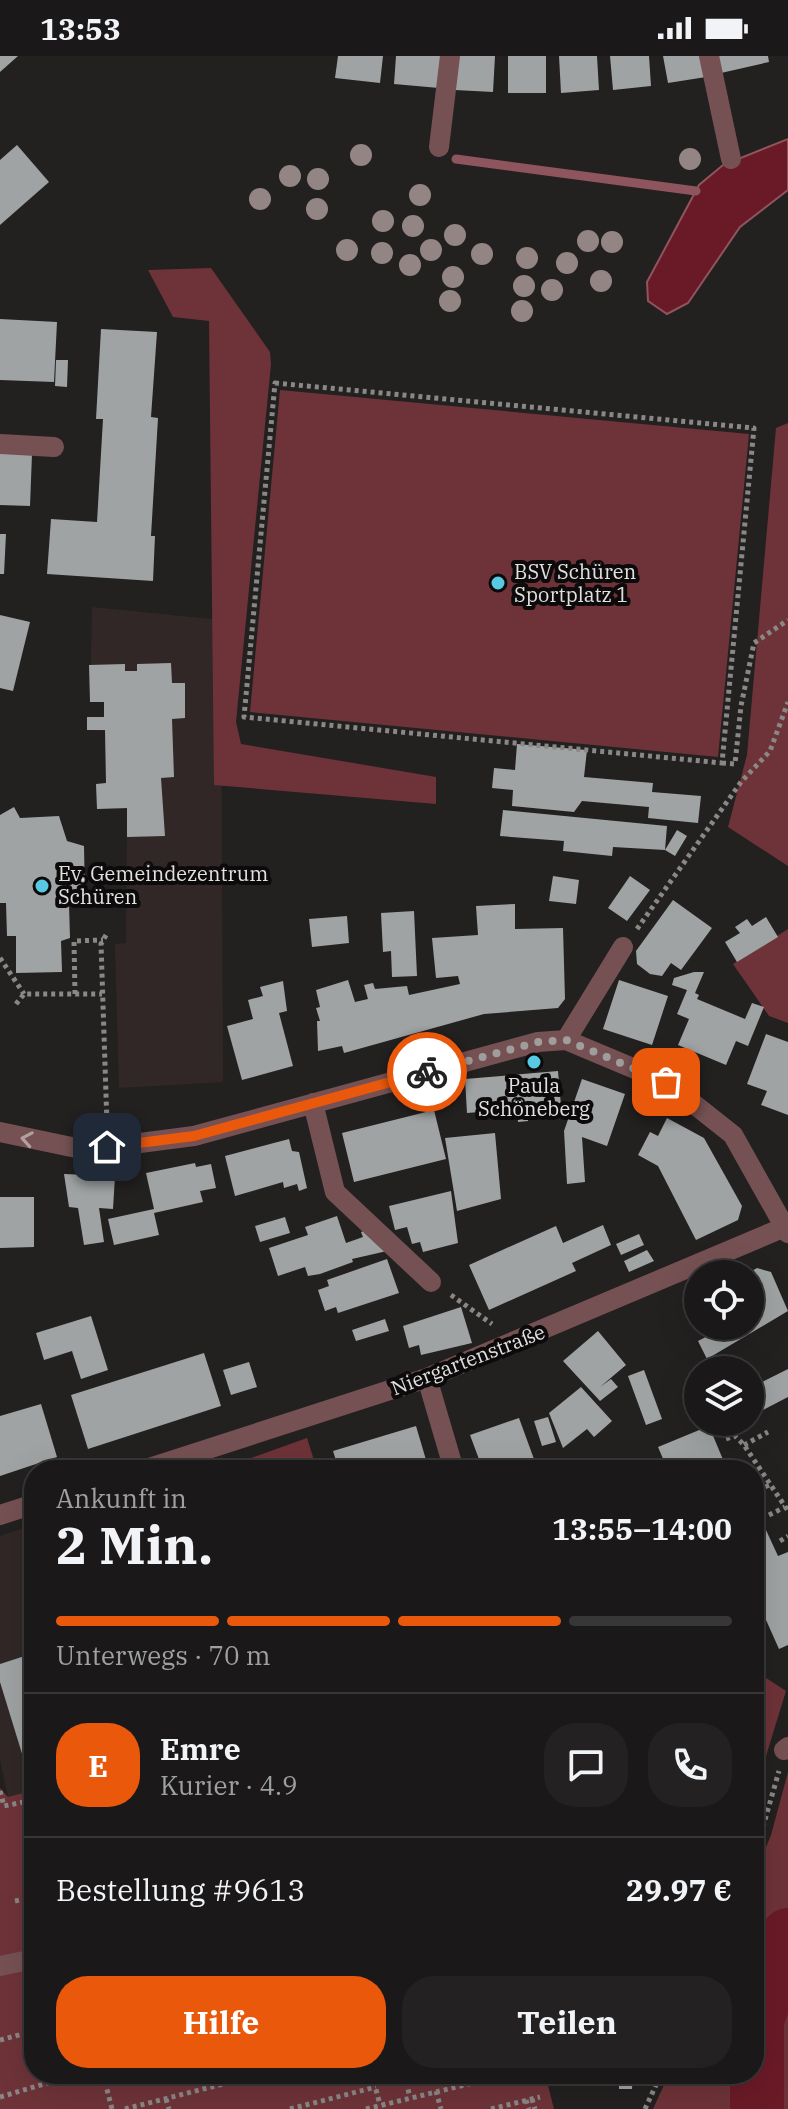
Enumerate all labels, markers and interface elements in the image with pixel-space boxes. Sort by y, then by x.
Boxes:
text: 13:53 [40,9,121,48]
place label: BSV Schüren Sportplatz 1 [514,558,636,608]
marker: BSV Schüren Sportplatz 1 [489,574,507,592]
place label: Ev. Gemeindezentrum Schüren [58,860,268,910]
marker: Ev. Gemeindezentrum Schüren [33,877,51,895]
courier [387,1032,467,1112]
pin [632,1048,700,1116]
icon: bike [405,1050,449,1094]
marker: Paula Schöneberg [525,1053,543,1071]
icon: bag [644,1060,688,1104]
place label: Paula Schöneberg [478,1072,590,1122]
pin [73,1113,141,1181]
icon: home [85,1125,129,1169]
one-way arrow [20,1132,33,1149]
map controls [684,1260,764,1436]
button: locate [684,1260,764,1340]
street label: Niergartenstraße [387,1318,549,1401]
button: layers [684,1356,764,1436]
text: Ankunft in [56,1481,187,1515]
text: 13:55–14:00 [552,1509,732,1548]
text: 2 Min. [56,1511,213,1578]
text: Unterwegs · 70 m [56,1638,270,1672]
button: chat [544,1723,628,1807]
button: phone [648,1723,732,1807]
text: Emre [160,1729,241,1768]
text: E [88,1746,108,1785]
text: Kurier · 4.9 [160,1768,298,1802]
text: Bestellung #9613 [56,1870,305,1909]
text: 29.97 € [626,1870,732,1909]
button: Hilfe [56,1976,386,2068]
button: Teilen [402,1976,732,2068]

